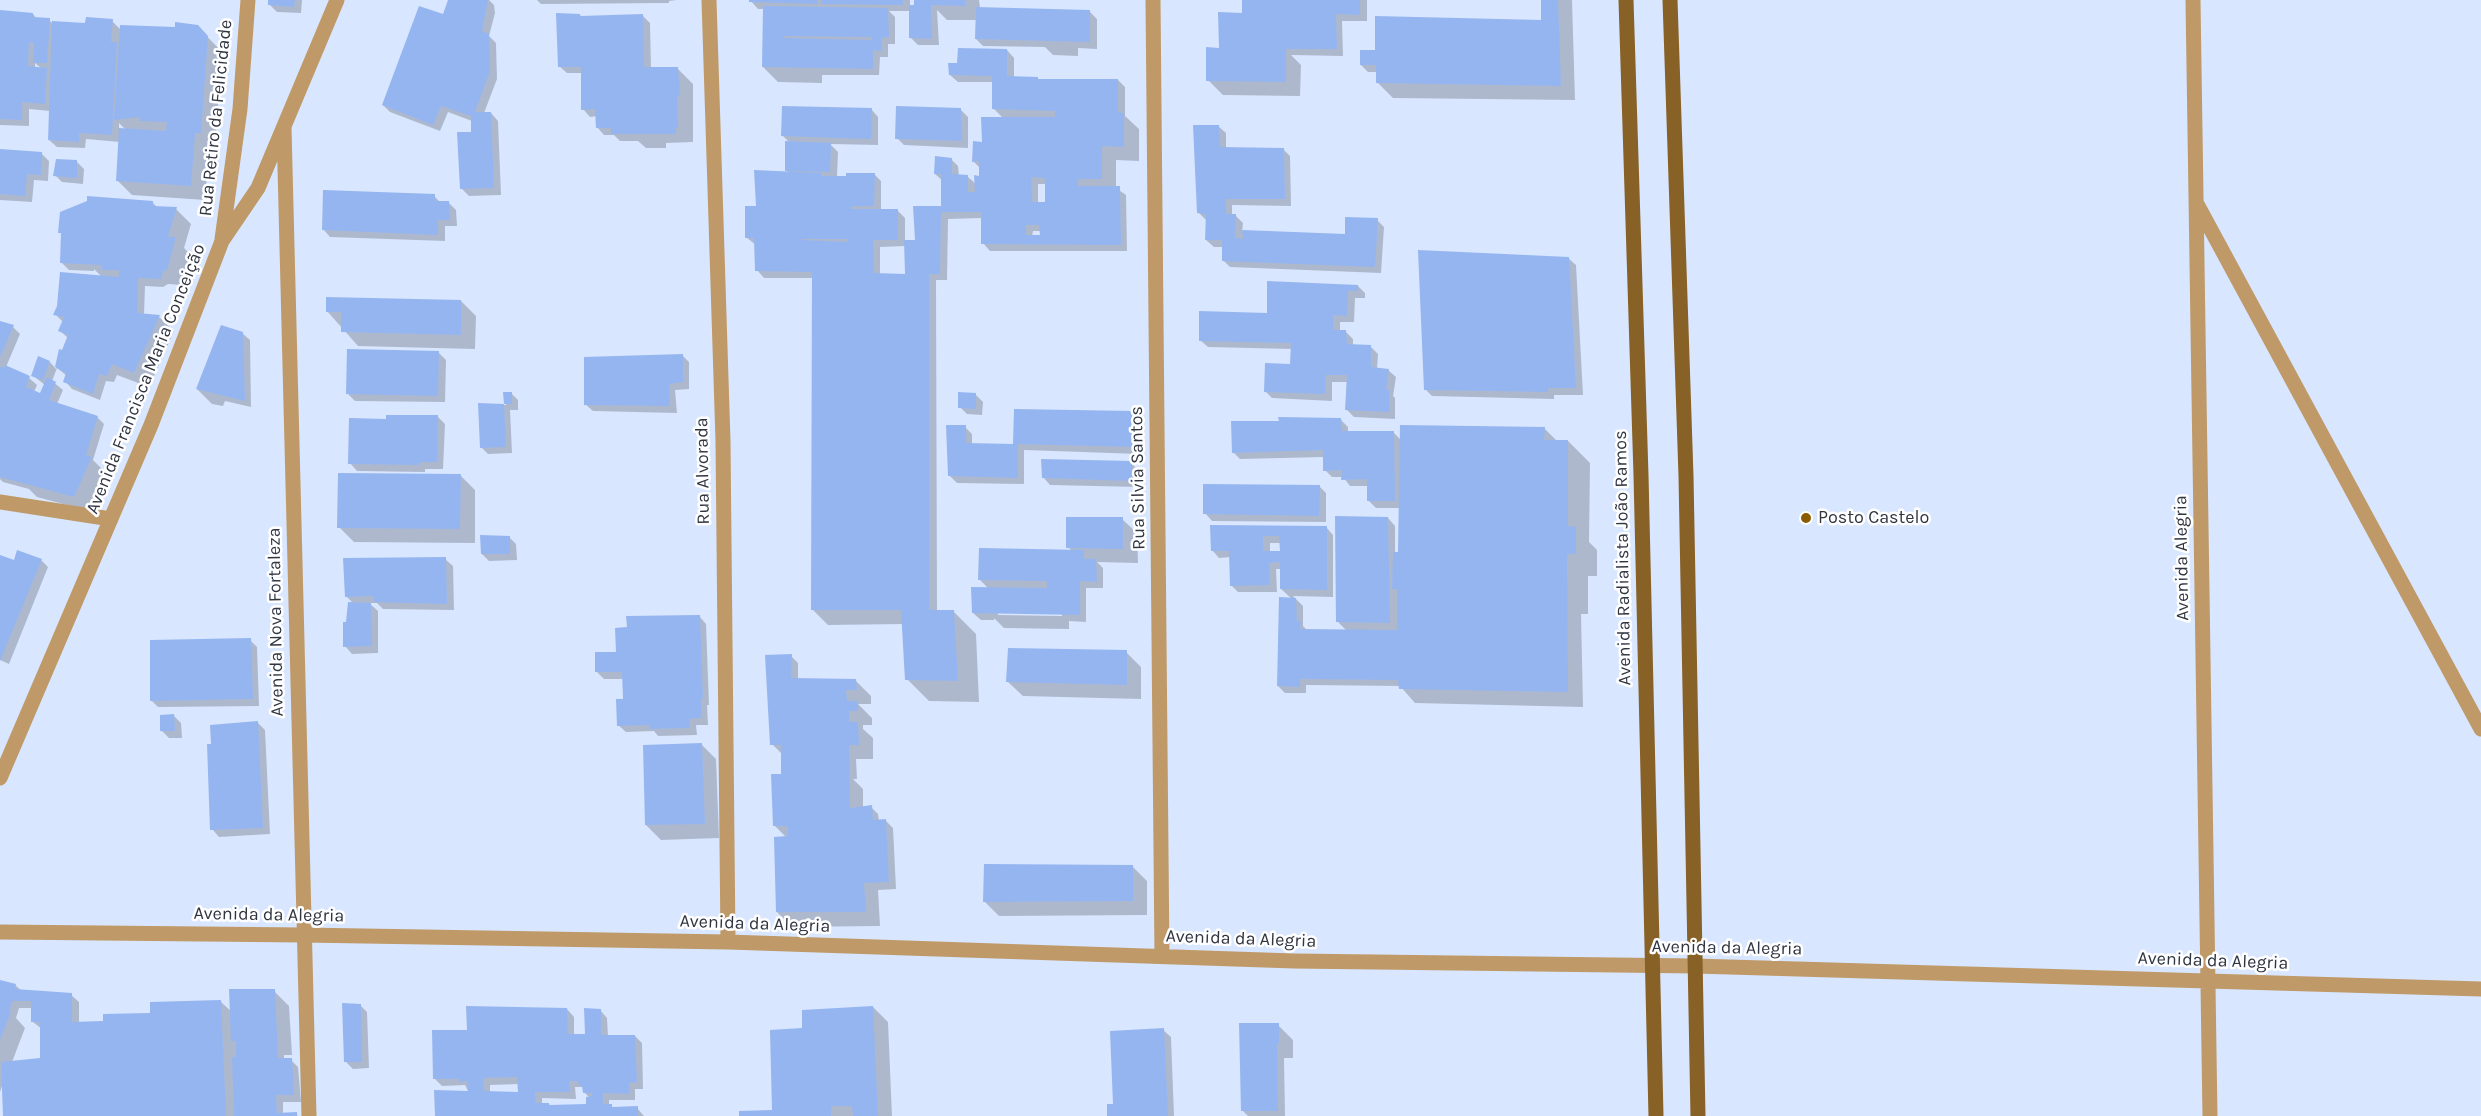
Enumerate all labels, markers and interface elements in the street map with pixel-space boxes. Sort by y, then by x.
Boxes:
street label: Rua Retiro da Felicidade [195,19,237,217]
street label: Avenida Francisca Maria Conceição [82,241,210,517]
street label: Rua Silvia Santos [1126,406,1150,550]
street label: Rua Alvorada [691,417,715,525]
street label: Avenida Radialista João Ramos [1610,430,1636,686]
street label: Avenida Alegria [2170,495,2194,621]
place label: Posto Castelo [1818,507,1929,529]
marker: Posto Castelo [1799,511,1813,525]
street label: Avenida Nova Fortaleza [264,527,288,717]
street label: Avenida da Alegria [193,903,345,927]
street label: Avenida da Alegria [679,911,831,937]
street label: Avenida da Alegria [1165,926,1317,952]
street label: Avenida da Alegria [1651,936,1803,960]
street label: Avenida da Alegria [2137,948,2289,974]

